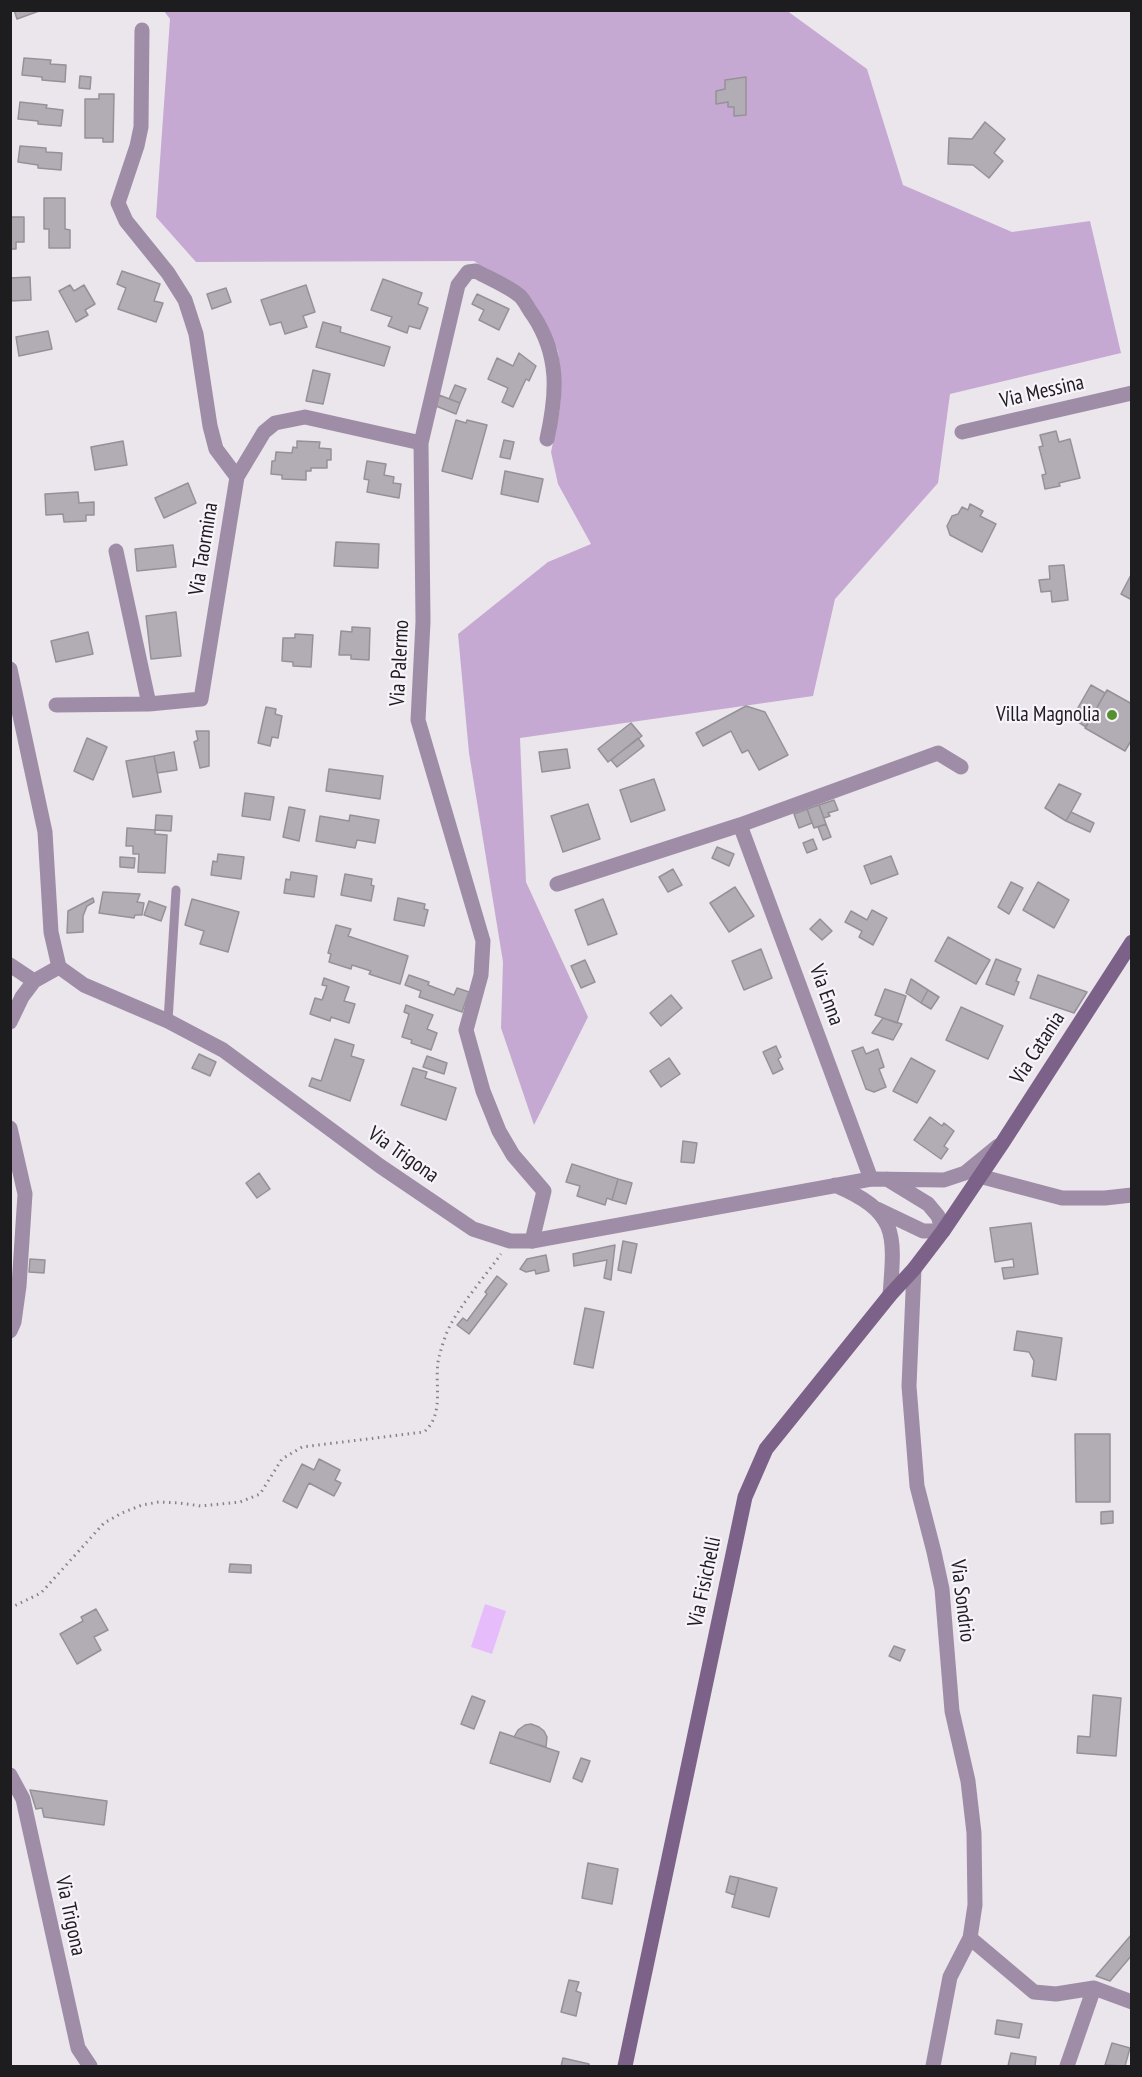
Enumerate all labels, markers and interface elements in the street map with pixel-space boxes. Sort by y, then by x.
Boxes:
street label: Via Messina [997,370,1087,414]
street label: Via Taormina [184,501,224,597]
street label: Via Palermo [385,619,415,707]
place label: Villa Magnolia [996,702,1100,728]
marker: Villa Magnolia [1105,708,1119,722]
street label: Via Enna [803,961,849,1029]
street label: Via Catania [1005,1007,1071,1089]
street label: Via Trigona [363,1122,443,1188]
street label: Via Fisichelli [683,1535,727,1629]
street label: Via Sondrio [944,1558,980,1644]
street label: Via Trigona [49,1874,91,1958]

